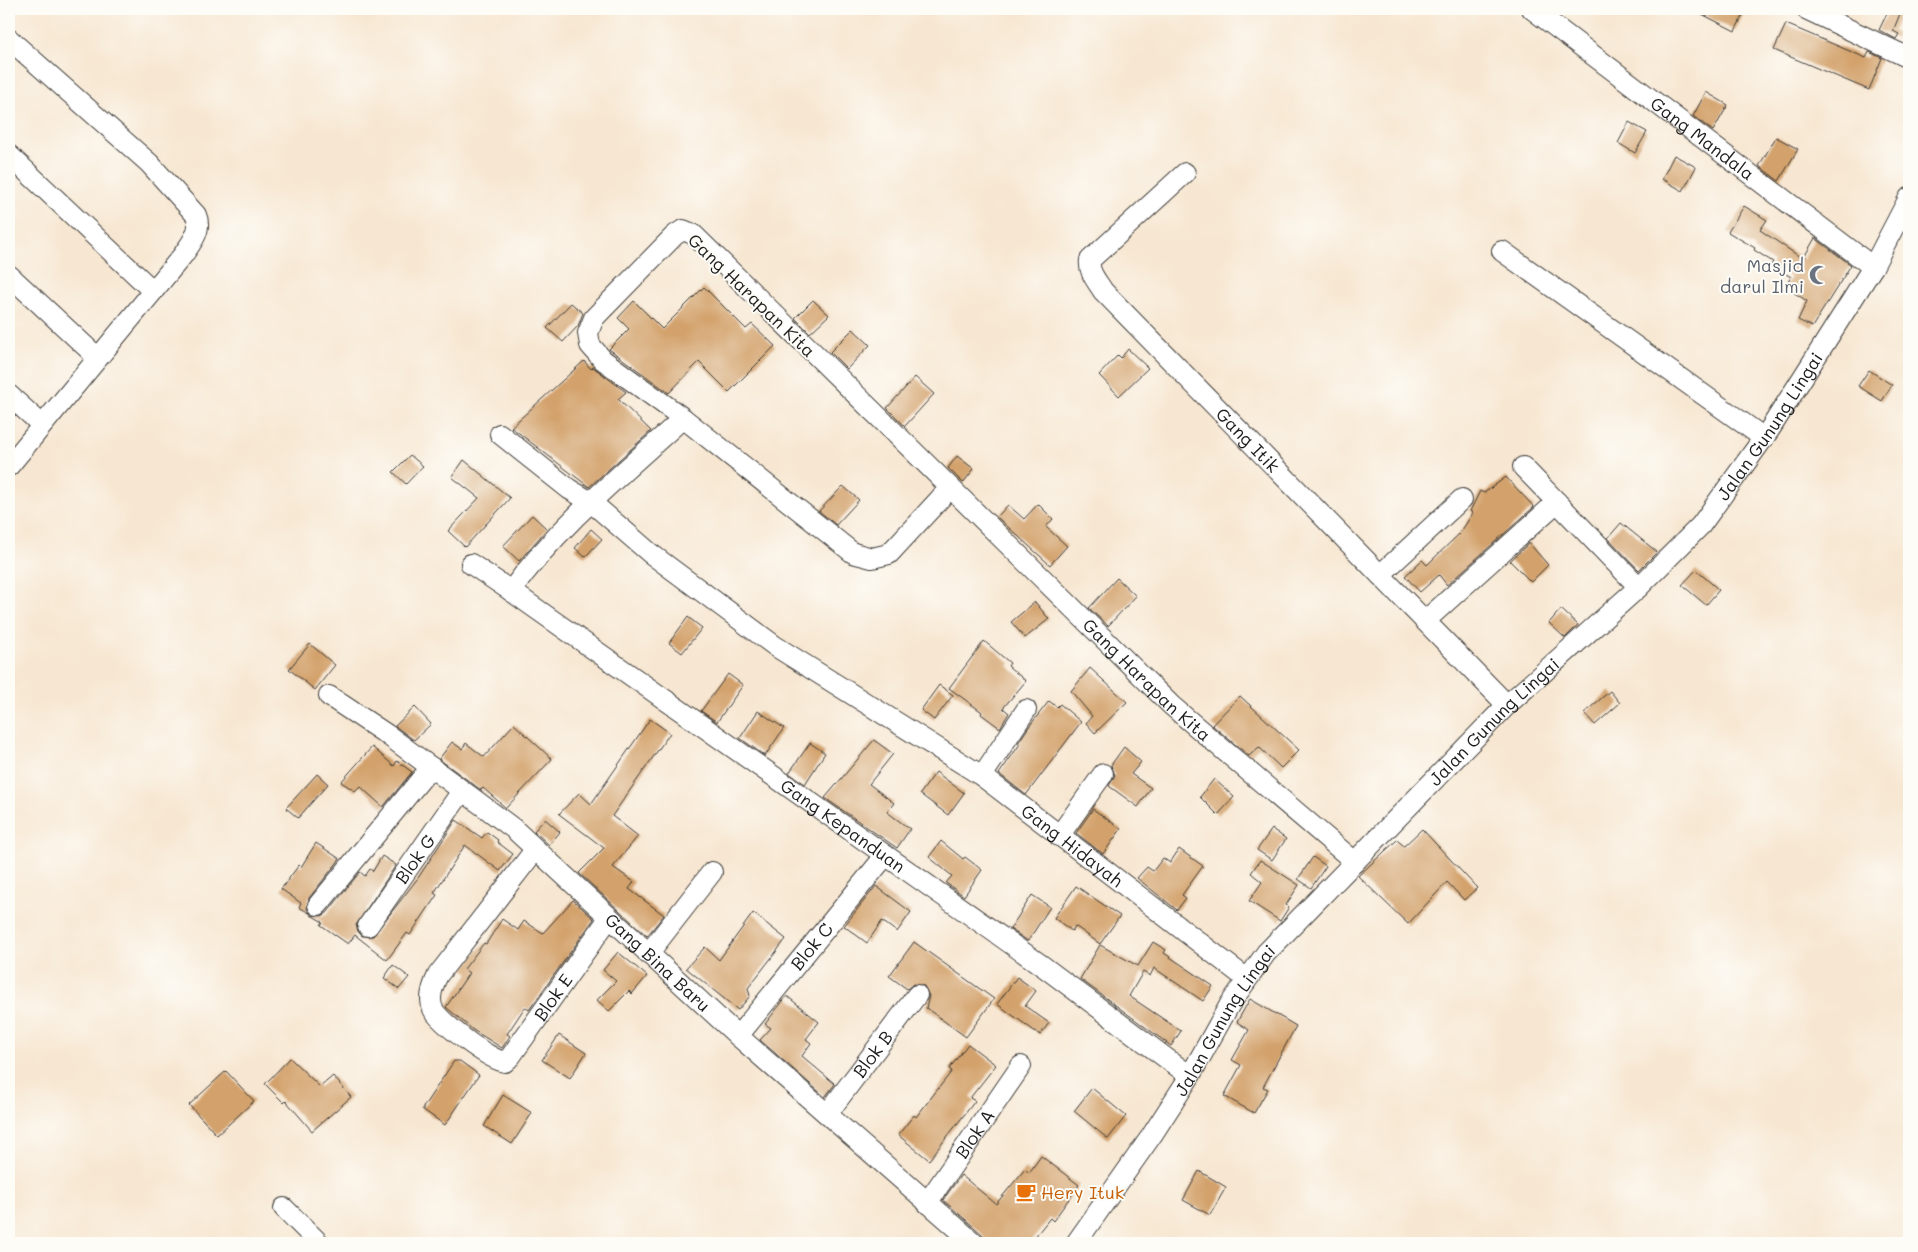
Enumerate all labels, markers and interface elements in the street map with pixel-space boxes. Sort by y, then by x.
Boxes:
street label: Gang Mandala [1646,91,1760,185]
street label: Gang Harapan Kita [683,228,821,362]
place label: Masjid darul Ilmi [1720,253,1804,298]
mosque icon: Masjid darul Ilmi [1808,264,1830,286]
street label: Jalan Gunung Lingai [1711,347,1828,505]
street label: Gang Itik [1211,402,1285,477]
street label: Gang Harapan Kita [1078,613,1216,746]
street label: Jalan Gunung Lingai [1423,652,1564,791]
street label: Gang Kepanduan [776,773,910,878]
street label: Gang Hidayah [1017,799,1128,892]
street label: Blok G [389,829,440,888]
street label: Gang Bina Baru [600,907,716,1017]
street label: Blok C [785,917,838,975]
street label: Jalan Gunung Lingai [1168,939,1280,1100]
street label: Blok E [528,969,578,1025]
street label: Blok B [847,1026,898,1082]
street label: Blok A [949,1105,1000,1163]
place label: Hery Ituk [1041,1180,1124,1204]
cafe icon: Hery Ituk [1015,1181,1037,1203]

